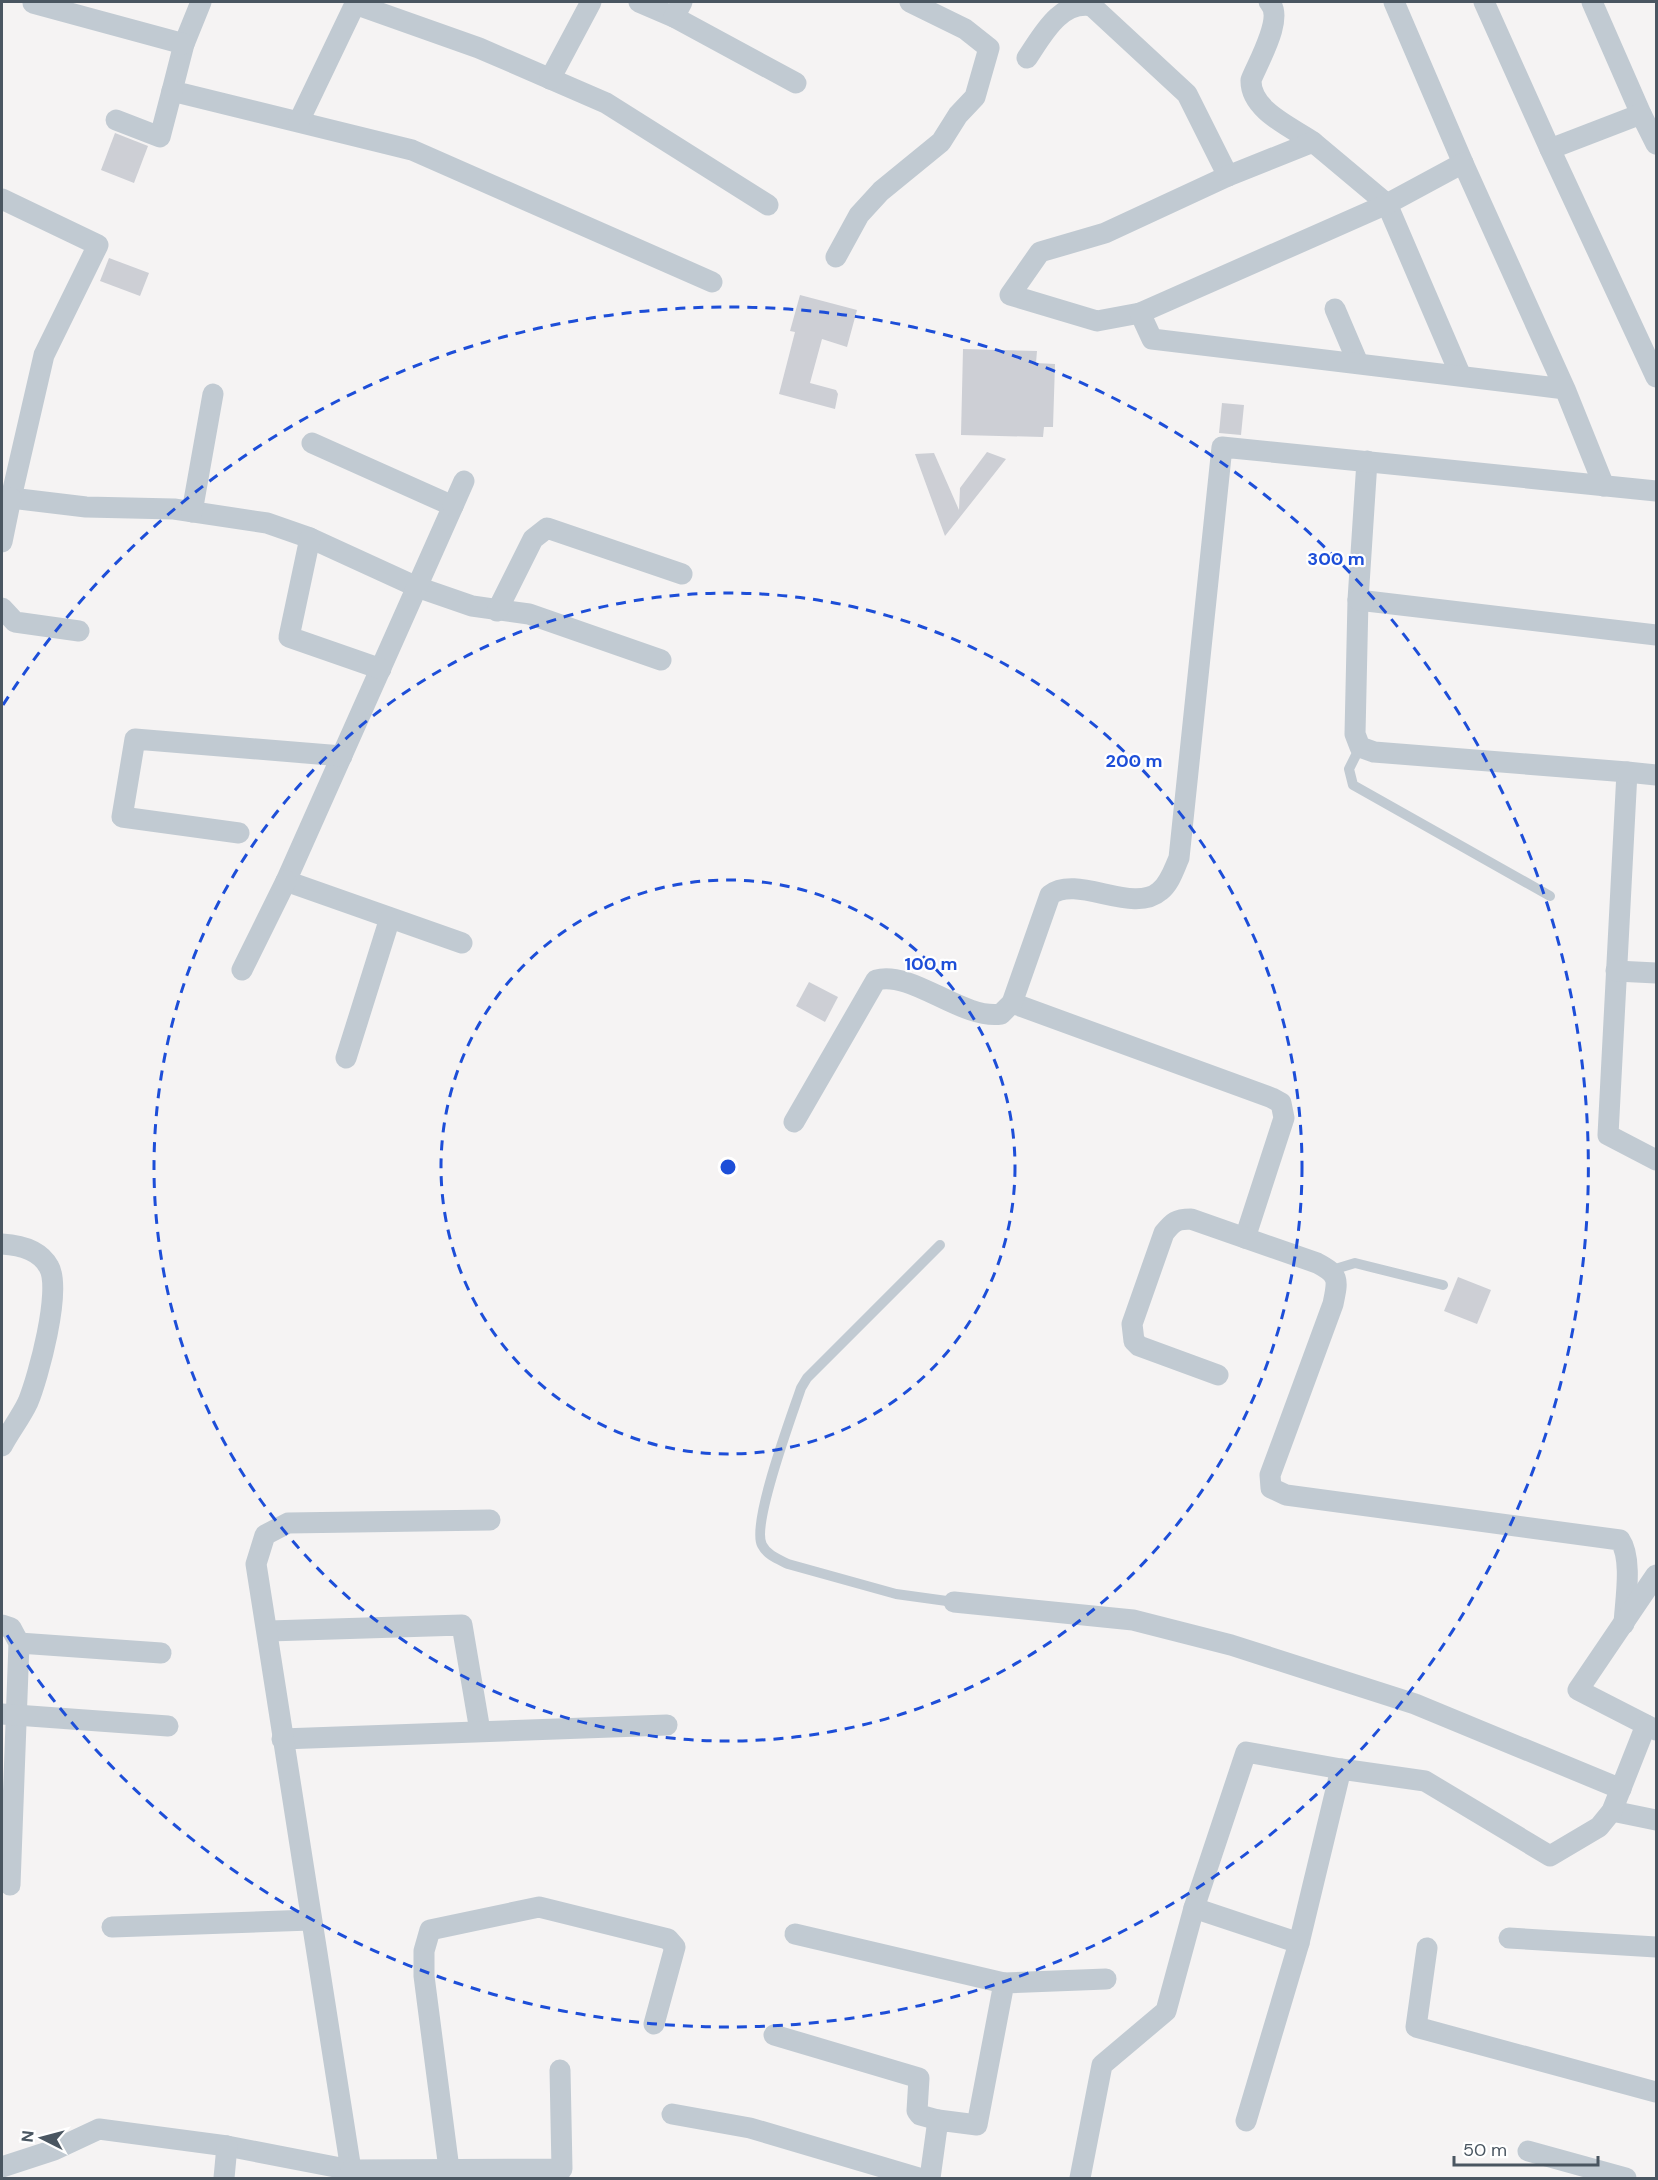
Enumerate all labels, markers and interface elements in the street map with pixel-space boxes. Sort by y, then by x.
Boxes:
text: 300 m [1307,547,1365,571]
text: 200 m [1106,749,1162,773]
text: 100 m [904,952,958,976]
centre of rings [718,1157,738,1177]
north arrow [12,2108,72,2168]
scale bar [1454,2129,1598,2167]
text: N [17,2130,39,2143]
text: 50 m [1463,2138,1507,2162]

